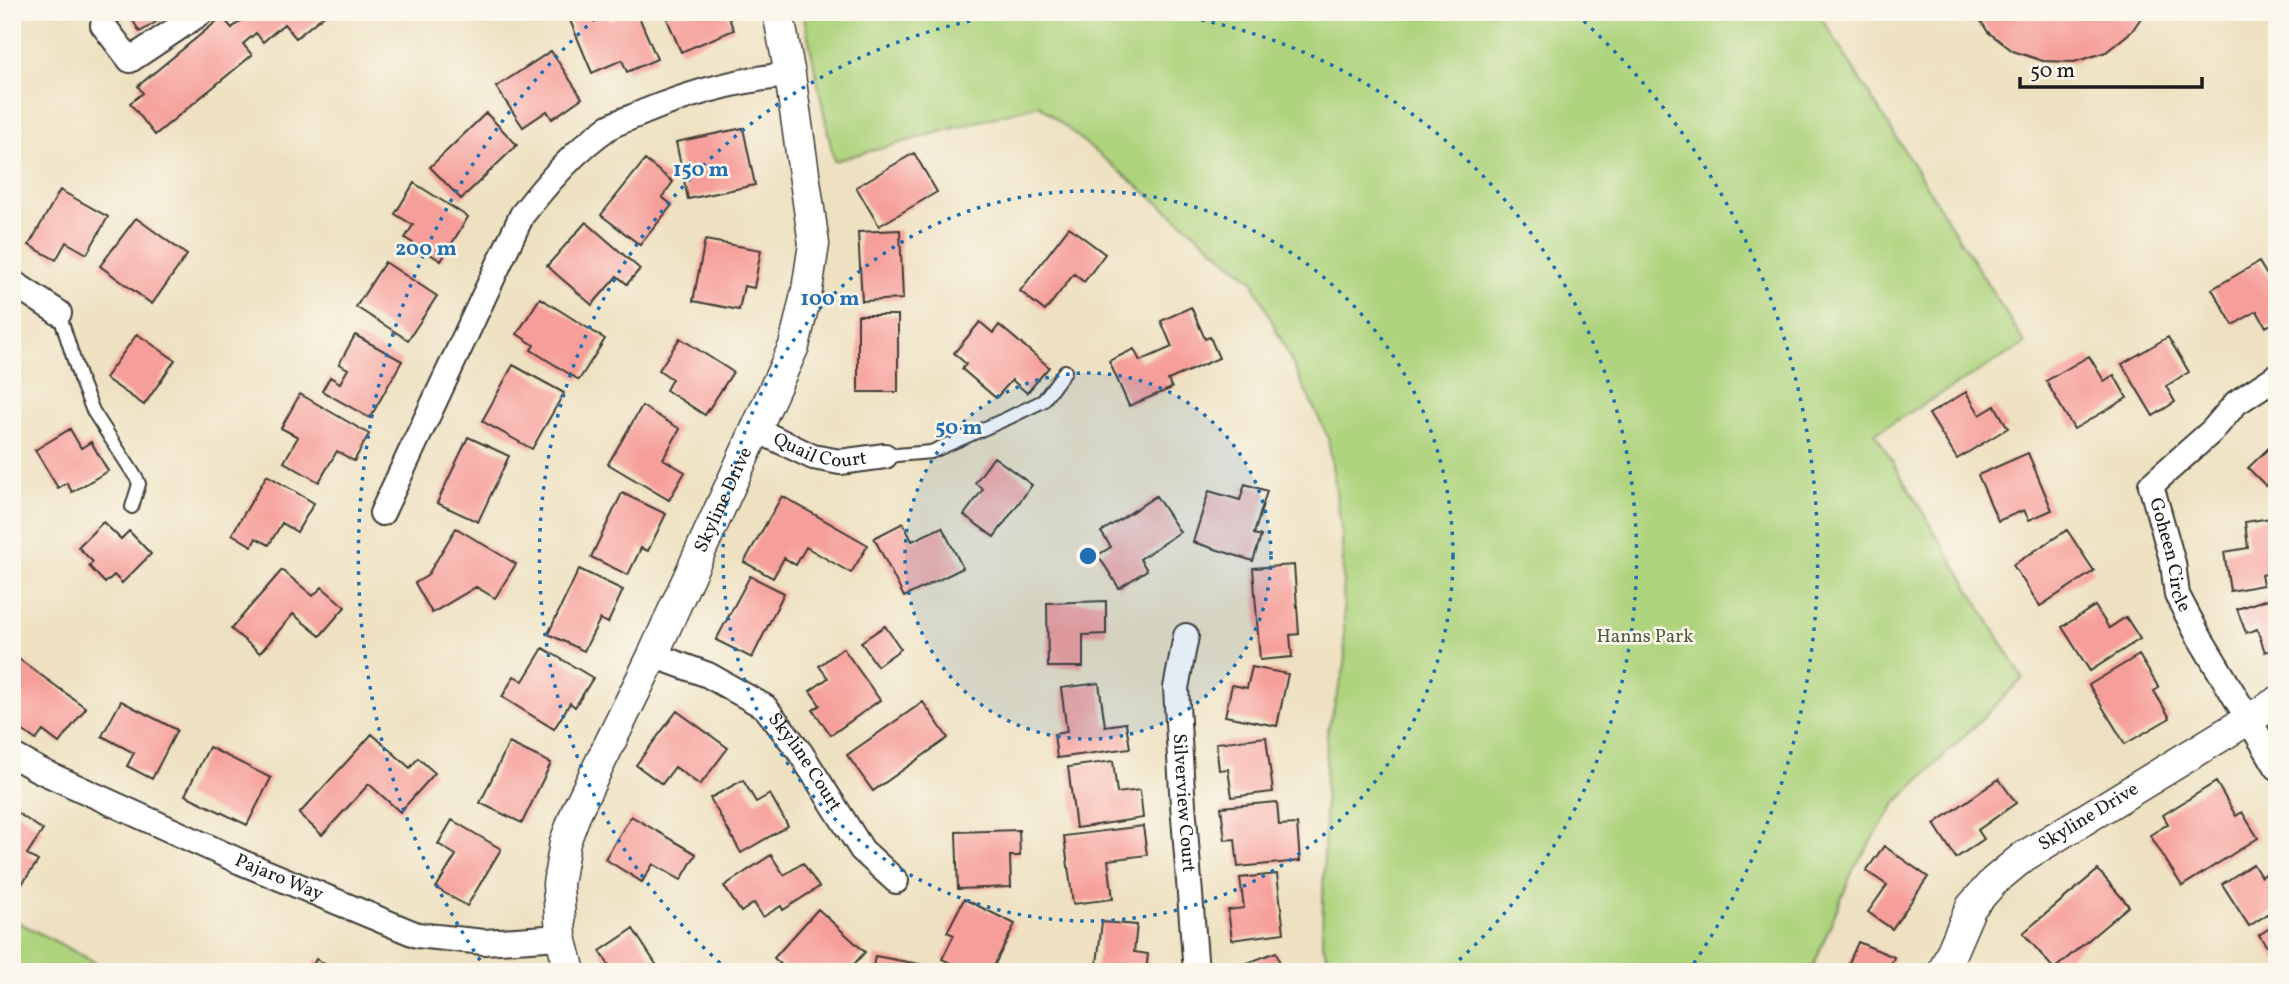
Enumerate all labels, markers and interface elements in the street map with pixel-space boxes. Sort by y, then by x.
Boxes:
scale bar [2020,46,2202,90]
text: 50 m [2030,57,2075,86]
text: 150 m [673,156,729,185]
text: 200 m [395,235,457,264]
text: 100 m [800,285,860,314]
text: 50 m [935,414,983,443]
street label: Quail Court [769,427,869,475]
street label: Skyline Drive [688,443,759,557]
street label: Goheen Circle [2142,495,2197,617]
centre of rings [1076,544,1100,568]
park label: Hanns Park [1596,624,1694,650]
street label: Skyline Court [761,708,848,817]
street label: Silverview Court [1166,733,1201,874]
street label: Skyline Drive [2034,776,2144,858]
street label: Pajaro Way [230,848,327,908]

